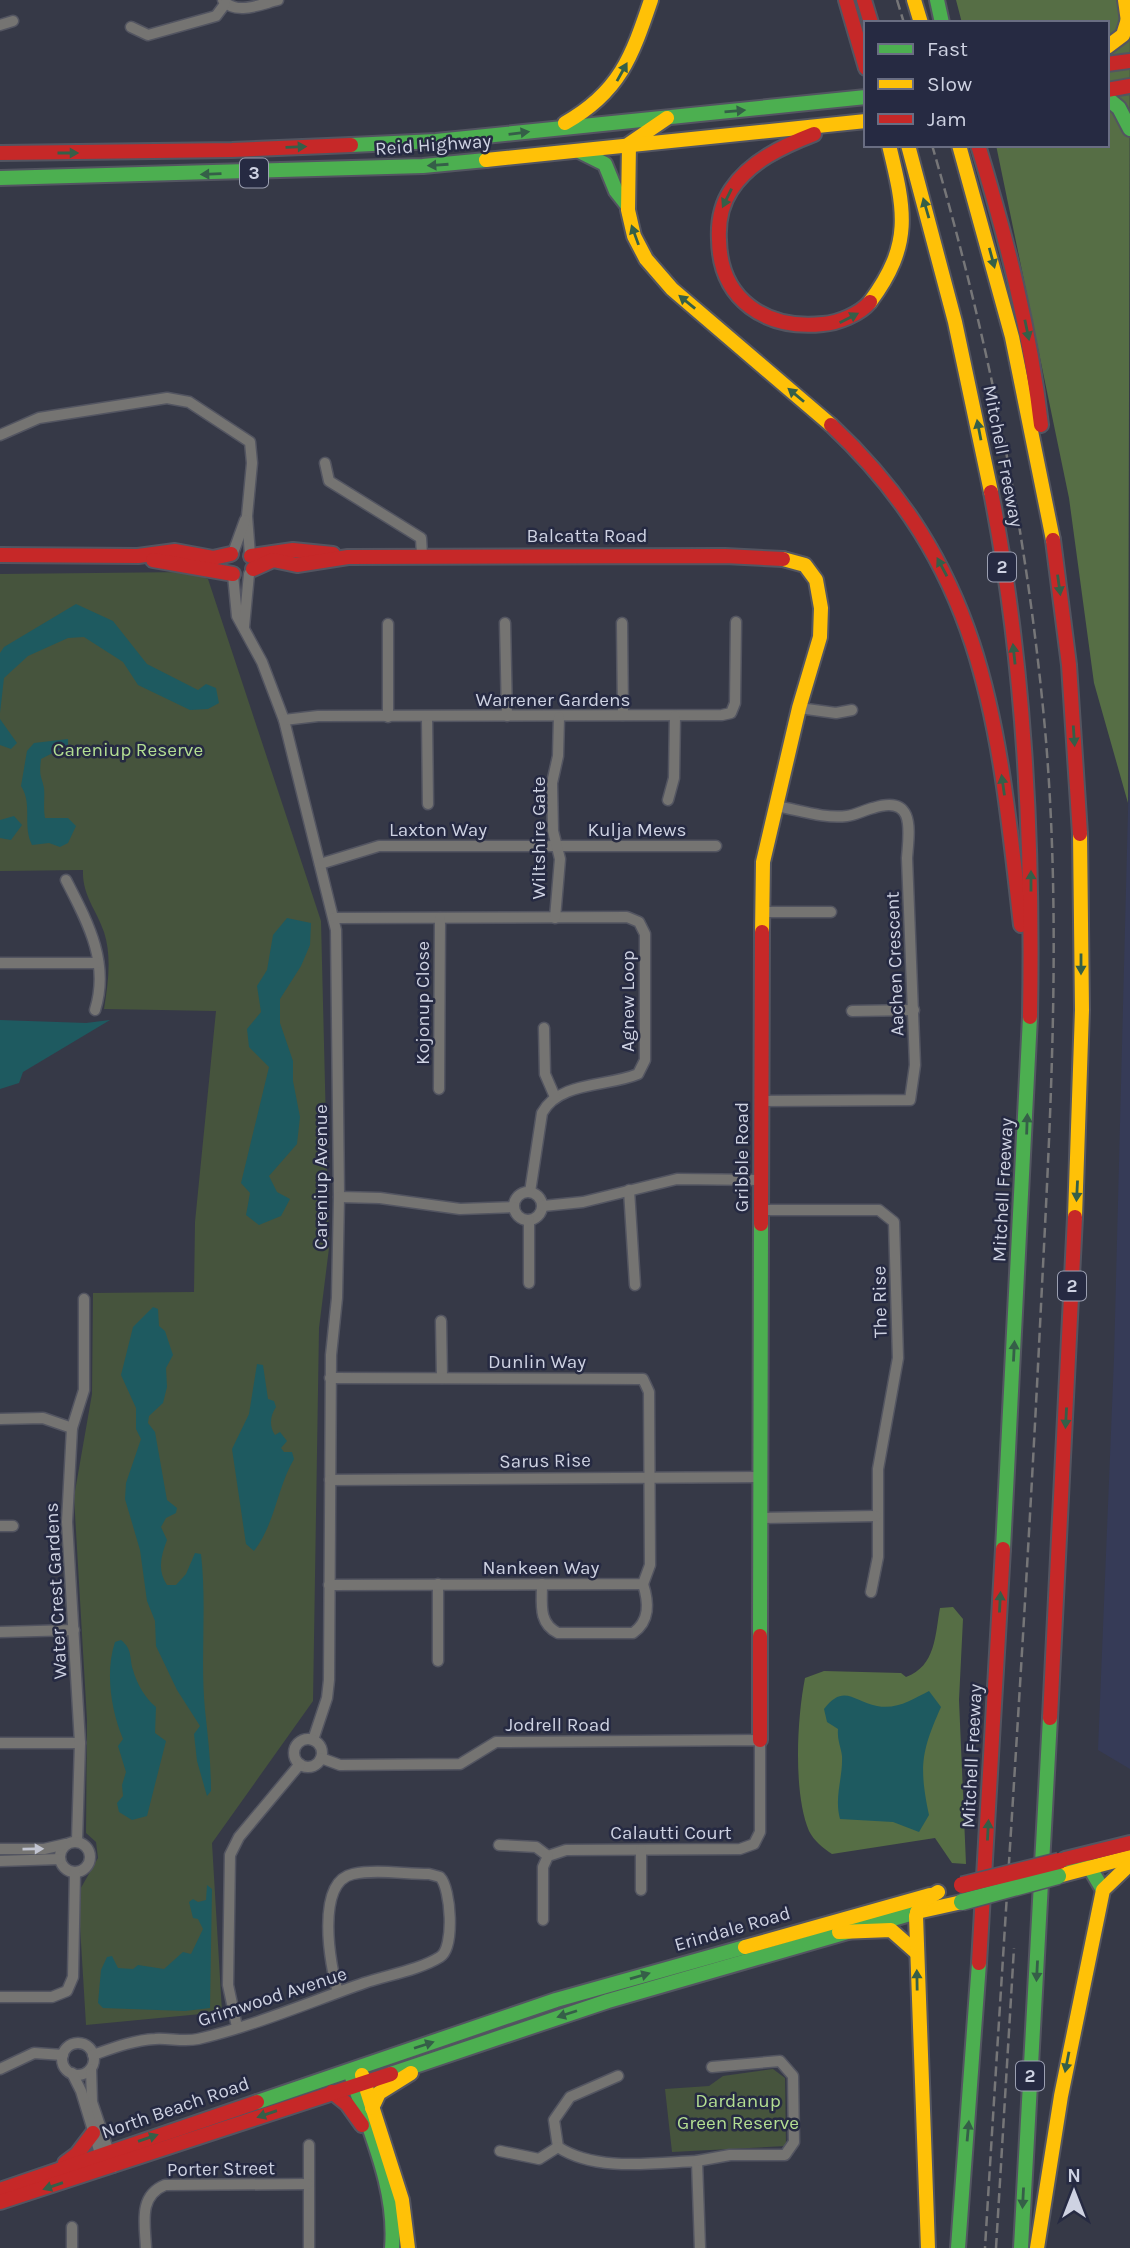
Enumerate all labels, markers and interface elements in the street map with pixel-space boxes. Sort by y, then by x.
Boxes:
legend [864,21,1109,147]
text: Fast [927,37,968,61]
one-way arrow [616,63,628,82]
text: Slow [927,72,972,96]
one-way arrow [724,105,746,116]
text: Jam [927,107,967,131]
one-way arrow [508,128,530,139]
street label: Reid Highway [374,130,492,160]
one-way arrow [285,142,307,153]
one-way arrow [57,147,79,159]
road number: 3 [240,158,268,188]
one-way arrow [427,160,449,171]
one-way arrow [200,168,222,180]
one-way arrow [721,188,732,208]
one-way arrow [921,198,931,219]
one-way arrow [629,225,640,246]
one-way arrow [987,247,998,269]
one-way arrow [679,295,696,310]
one-way arrow [839,312,859,323]
one-way arrow [1022,319,1033,341]
street label: Mitchell Freeway [978,383,1028,529]
one-way arrow [787,387,805,403]
one-way arrow [973,419,984,441]
street label: Balcatta Road [527,525,647,547]
road number: 2 [988,552,1016,582]
one-way arrow [936,558,948,577]
one-way arrow [1054,574,1065,596]
one-way arrow [1008,643,1019,665]
street label: Warrener Gardens [476,689,630,711]
one-way arrow [1069,726,1080,748]
park label: Careniup Reserve [53,739,203,761]
one-way arrow [998,774,1009,796]
street label: Wiltshire Gate [528,777,550,899]
street label: Laxton Way [389,819,487,841]
street label: Kulja Mews [588,819,686,841]
one-way arrow [1025,870,1036,892]
street label: Aachen Crescent [881,891,909,1037]
street label: Kojonup Close [412,941,434,1065]
street label: Agnew Loop [617,950,639,1052]
one-way arrow [1075,953,1087,975]
street label: Gribble Road [731,1102,753,1212]
street label: Careniup Avenue [310,1104,332,1250]
one-way arrow [1021,1113,1032,1135]
street label: Mitchell Freeway [988,1117,1018,1263]
one-way arrow [1071,1180,1082,1202]
street label: The Rise [868,1266,892,1338]
road number: 2 [1058,1272,1086,1301]
one-way arrow [1008,1340,1019,1362]
street label: Dunlin Way [488,1351,586,1373]
one-way arrow [1060,1407,1071,1429]
street label: Sarus Rise [499,1449,591,1473]
street label: Water Crest Gardens [40,1502,72,1680]
street label: Nankeen Way [483,1557,600,1579]
one-way arrow [995,1591,1006,1613]
street label: Mitchell Freeway [957,1683,987,1829]
street label: Jodrell Road [506,1714,610,1736]
one-way arrow [983,1818,994,1840]
street label: Calautti Court [610,1822,732,1844]
one-way arrow [22,1843,44,1855]
street label: Erindale Road [672,1902,793,1956]
one-way arrow [1031,1960,1042,1982]
street label: Grimwood Avenue [195,1962,350,2031]
one-way arrow [912,1969,923,1991]
one-way arrow [630,1970,651,1980]
one-way arrow [556,2009,577,2020]
one-way arrow [413,2039,434,2050]
one-way arrow [1062,2051,1073,2073]
road number: 2 [1016,2062,1044,2090]
street label: North Beach Road [99,2072,252,2144]
park label: Dardanup Green Reserve [677,2090,799,2134]
one-way arrow [256,2109,277,2120]
one-way arrow [963,2120,974,2142]
one-way arrow [137,2132,158,2143]
street label: Porter Street [167,2157,275,2181]
north arrow [1039,2157,1109,2227]
text: N [1067,2165,1081,2187]
one-way arrow [42,2181,63,2192]
one-way arrow [1018,2188,1029,2210]

